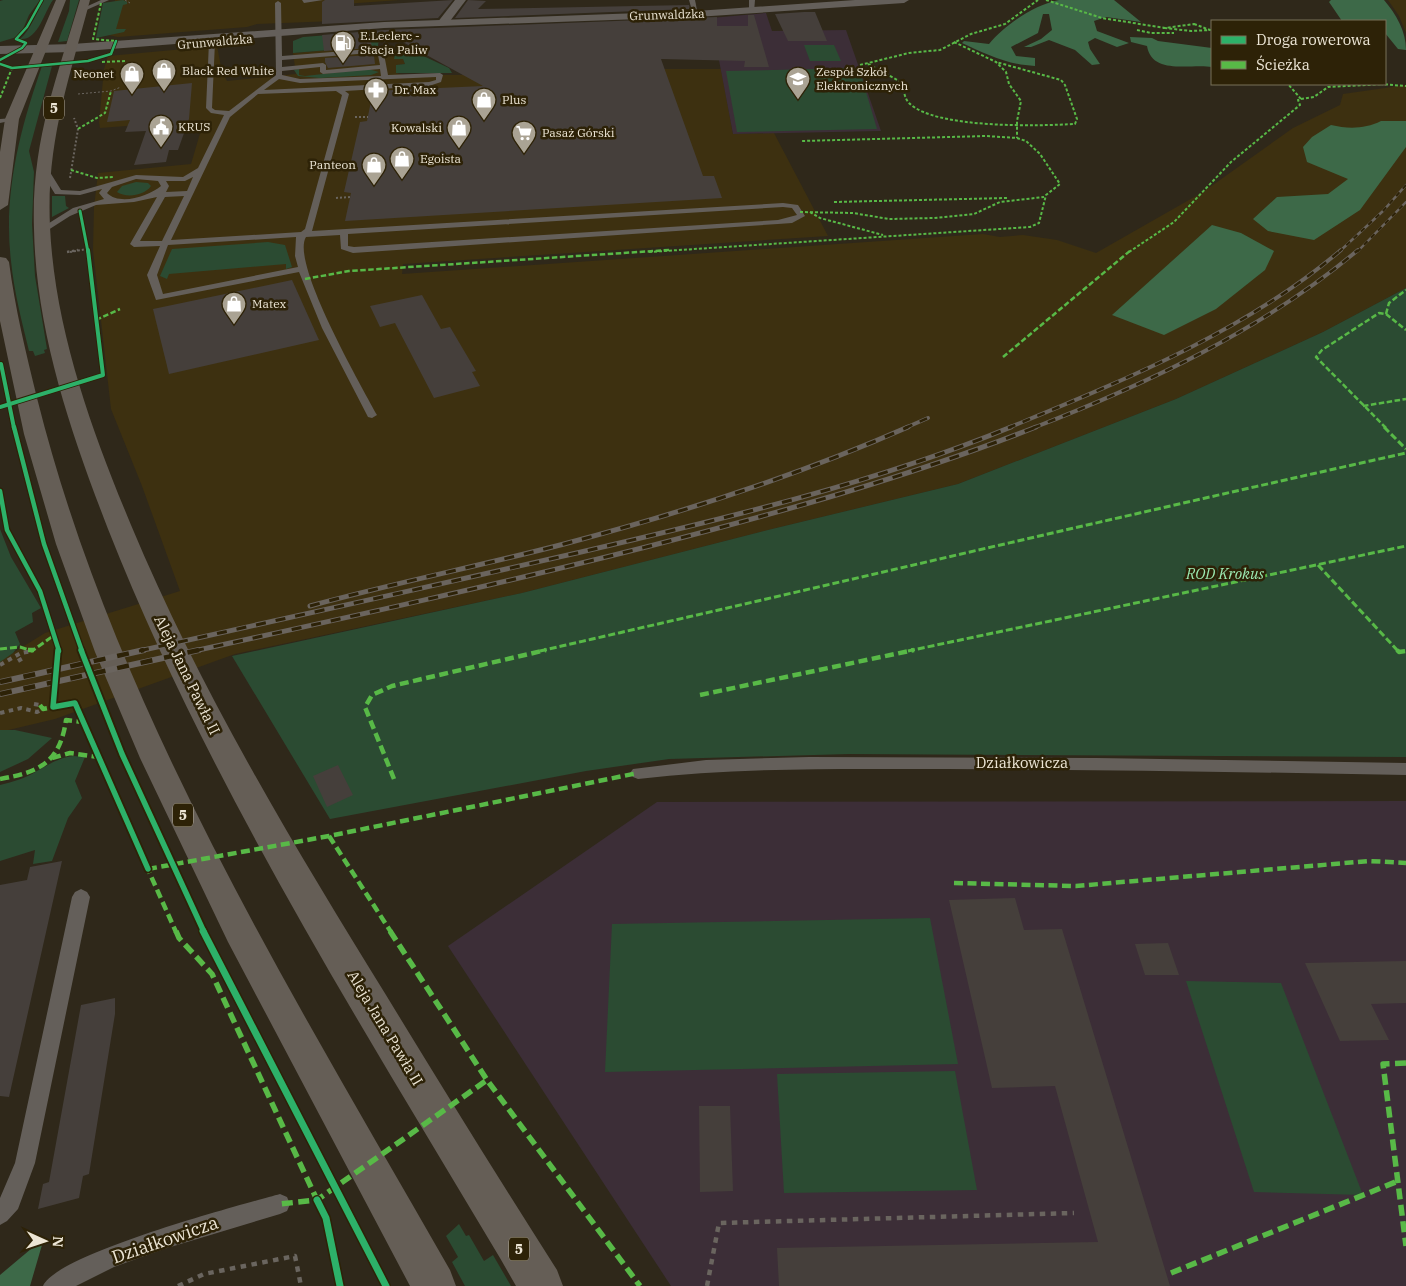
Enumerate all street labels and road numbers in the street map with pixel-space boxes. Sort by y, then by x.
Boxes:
street label: Grunwaldzka [629,6,705,23]
street label: Grunwaldzka [177,31,254,52]
road number: 5 [44,96,64,120]
street label: Aleja Jana Pawła II [150,612,225,738]
street label: Działkowicza [976,753,1068,772]
road number: 5 [173,804,193,826]
street label: Aleja Jana Pawła II [344,967,427,1089]
street label: Działkowicza [109,1211,221,1268]
road number: 5 [509,1238,529,1260]

